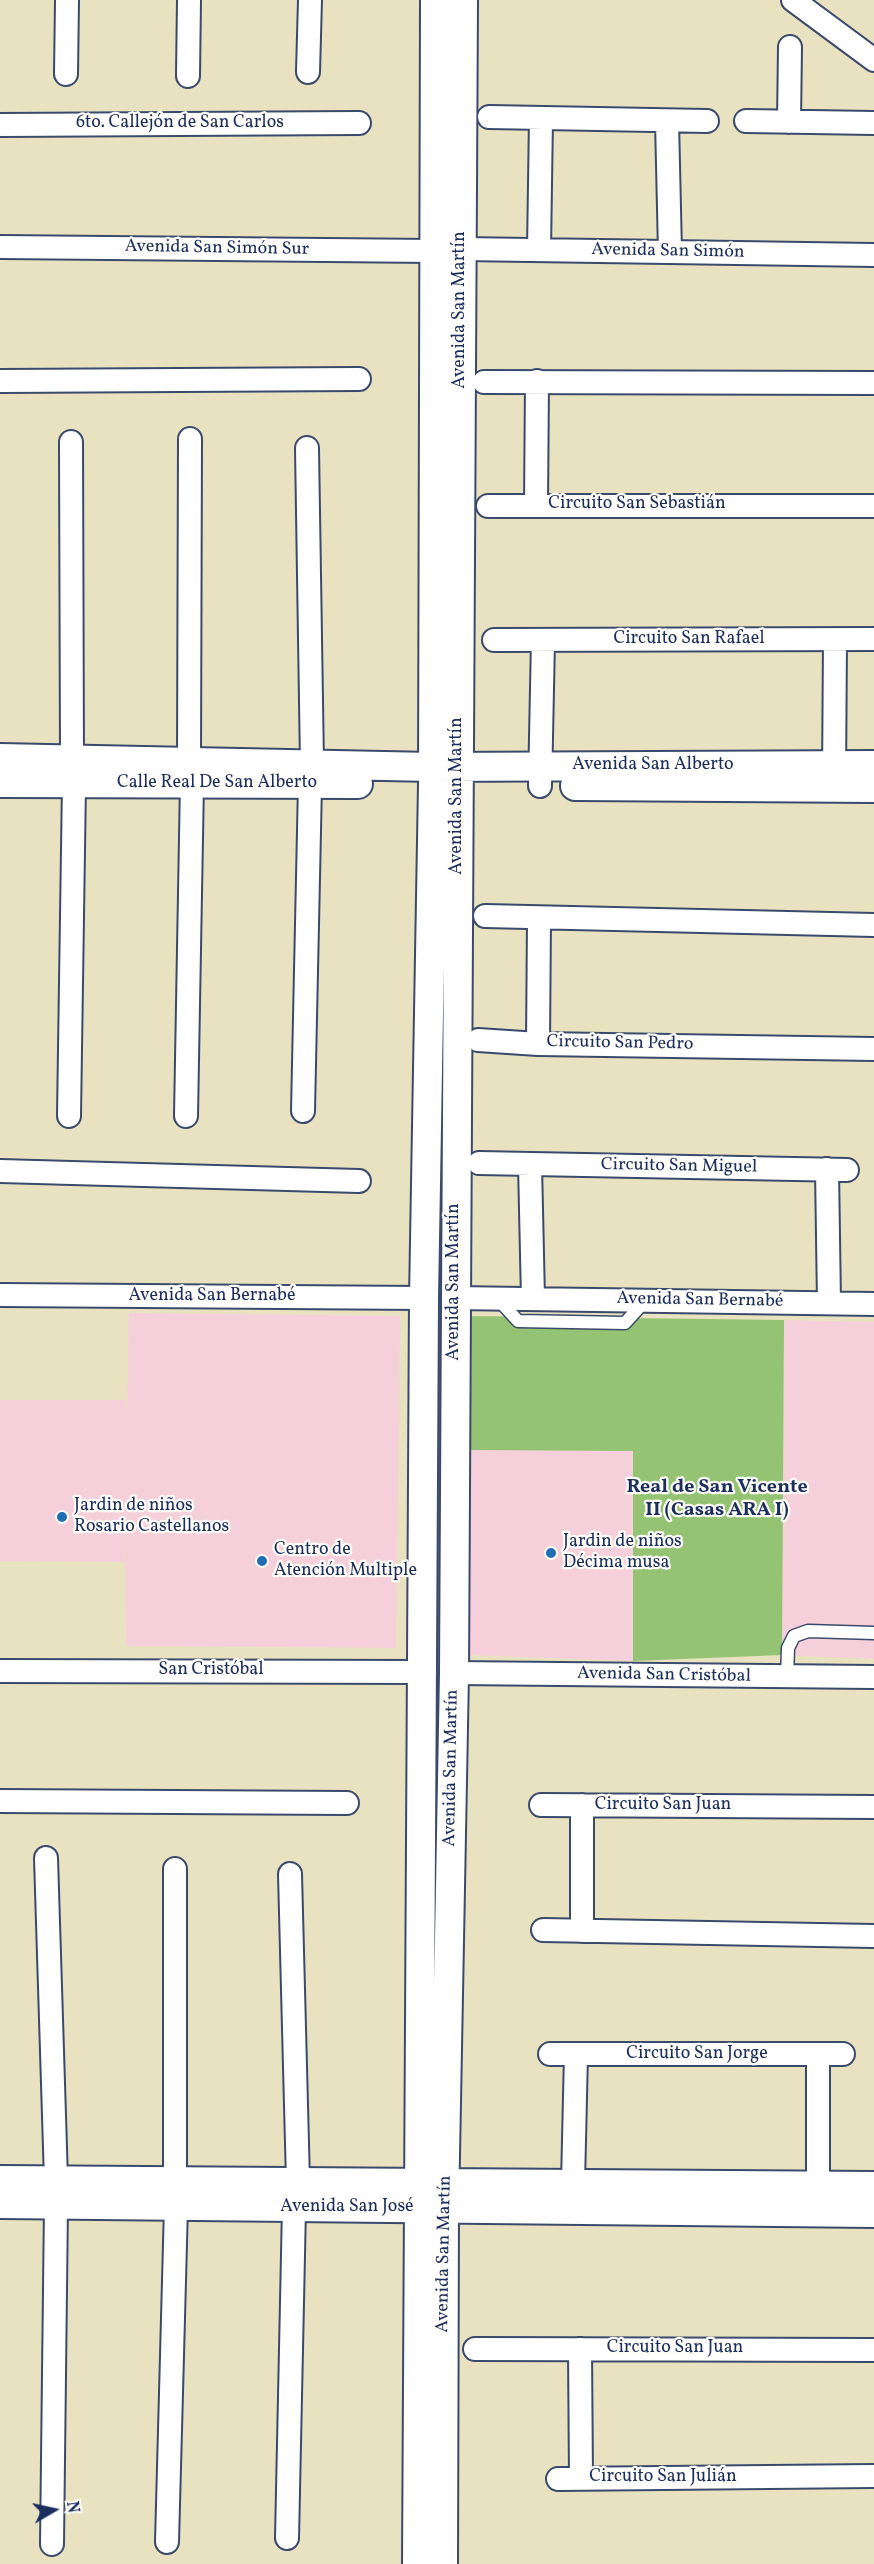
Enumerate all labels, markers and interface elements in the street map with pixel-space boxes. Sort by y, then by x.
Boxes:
street label: 6to. Callejón de San Carlos [76,113,284,135]
street label: Avenida San Martín [450,231,472,389]
street label: Avenida San Simón Sur [125,237,309,261]
street label: Avenida San Simón [591,240,745,264]
street label: Circuito San Sebastián [548,494,726,516]
street label: Circuito San Rafael [613,629,765,651]
street label: Avenida San Martín [447,717,469,875]
street label: Avenida San Alberto [572,755,734,777]
street label: Calle Real De San Alberto [117,773,317,795]
street label: Circuito San Pedro [546,1032,694,1056]
street label: Circuito San Miguel [601,1155,757,1179]
street label: Avenida San Martín [444,1203,466,1361]
street label: Avenida San Bernabé [129,1286,295,1308]
street label: Avenida San Bernabé [616,1289,784,1313]
district label: Real de San Vicente II (Casas ARA I) [626,1476,808,1523]
place label: Jardin de niños Rosario Castellanos [74,1496,229,1538]
marker: Jardin de niños Rosario Castellanos [55,1510,69,1524]
place label: Jardin de niños Décima musa [563,1532,682,1574]
place label: Centro de Atención Multiple [274,1540,417,1582]
marker: Jardin de niños Décima musa [544,1546,558,1560]
marker: Centro de Atención Multiple [255,1554,269,1568]
street label: San Cristóbal [158,1660,264,1682]
street label: Avenida San Cristóbal [577,1664,751,1688]
street label: Avenida San Martín [440,1689,464,1847]
street label: Circuito San Juan [595,1795,731,1817]
street label: Circuito San Jorge [626,2044,768,2066]
street label: Avenida San Martín [433,2175,457,2333]
street label: Avenida San José [280,2197,414,2219]
street label: Circuito San Juan [607,2338,743,2360]
street label: Circuito San Julián [589,2467,737,2489]
north arrow [24,2480,84,2540]
text: N [60,2500,84,2515]

